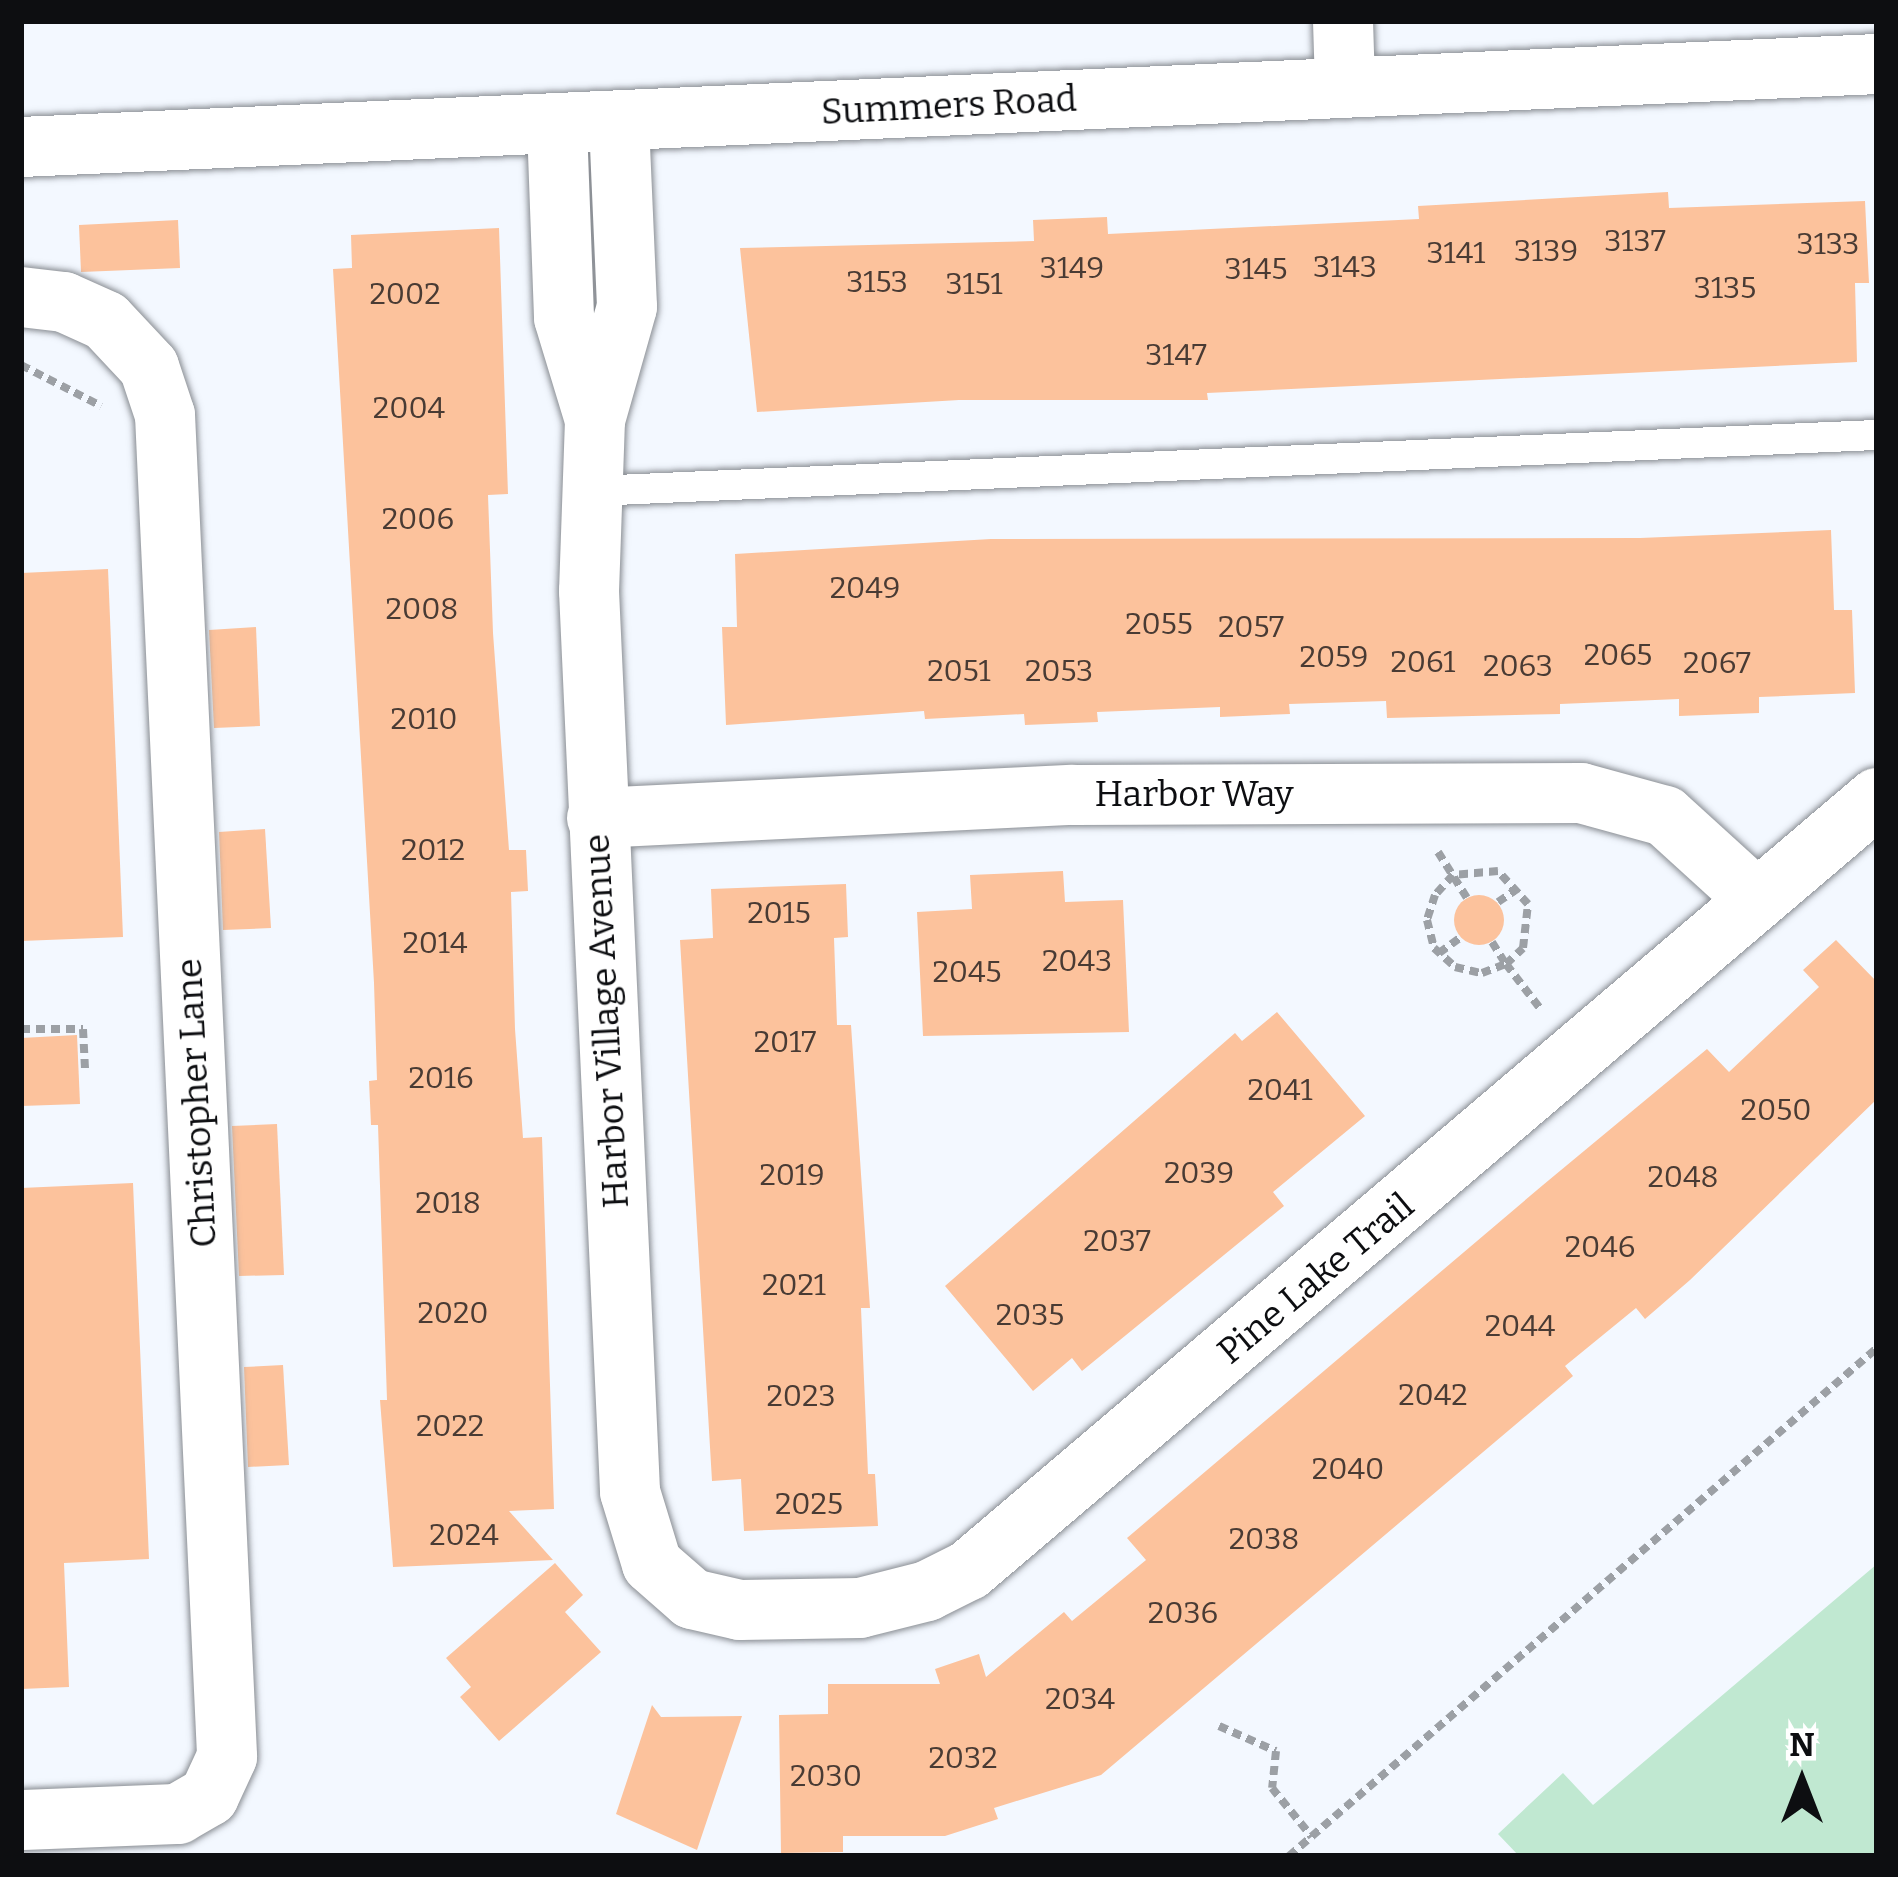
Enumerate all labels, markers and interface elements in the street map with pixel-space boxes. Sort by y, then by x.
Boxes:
street label: Summers Road [820,78,1078,134]
house number: 3137 [1604,223,1666,259]
house number: 3133 [1797,226,1859,262]
house number: 3139 [1514,233,1578,269]
house number: 3141 [1427,235,1485,271]
house number: 3143 [1313,249,1377,285]
house number: 3149 [1040,250,1104,286]
house number: 3145 [1225,251,1287,287]
house number: 3153 [846,264,908,300]
house number: 3151 [945,266,1003,302]
house number: 3135 [1694,270,1756,306]
house number: 2002 [369,276,441,312]
house number: 3147 [1145,337,1207,373]
house number: 2004 [373,390,445,426]
house number: 2006 [382,501,454,537]
house number: 2049 [830,570,900,606]
house number: 2008 [386,591,458,627]
house number: 2055 [1125,606,1193,642]
house number: 2057 [1218,609,1284,645]
house number: 2065 [1584,637,1652,673]
house number: 2059 [1300,639,1368,675]
house number: 2061 [1391,644,1455,680]
house number: 2067 [1683,645,1751,681]
house number: 2063 [1483,648,1553,684]
house number: 2051 [927,653,991,689]
house number: 2053 [1025,653,1093,689]
house number: 2010 [391,701,457,737]
street label: Harbor Way [1094,773,1294,817]
house number: 2012 [401,832,465,868]
street label: Harbor Village Avenue [576,833,638,1209]
house number: 2015 [747,895,811,931]
house number: 2014 [402,925,468,961]
house number: 2043 [1042,943,1112,979]
house number: 2045 [932,954,1002,990]
street label: Christopher Lane [168,957,226,1249]
house number: 2017 [754,1024,816,1060]
house number: 2016 [408,1060,474,1096]
house number: 2041 [1247,1072,1313,1108]
house number: 2050 [1741,1092,1811,1128]
house number: 2039 [1164,1155,1234,1191]
house number: 2019 [759,1157,825,1193]
house number: 2048 [1647,1159,1719,1195]
house number: 2018 [415,1185,481,1221]
street label: Pine Lake Trail [1209,1185,1423,1373]
house number: 2037 [1083,1223,1151,1259]
house number: 2046 [1565,1229,1635,1265]
house number: 2021 [762,1267,826,1303]
house number: 2020 [417,1295,489,1331]
house number: 2035 [996,1297,1064,1333]
house number: 2044 [1485,1308,1555,1344]
house number: 2042 [1398,1377,1468,1413]
house number: 2023 [767,1378,835,1414]
house number: 2022 [416,1408,484,1444]
house number: 2040 [1312,1451,1384,1487]
house number: 2025 [775,1486,843,1522]
house number: 2024 [429,1517,499,1553]
house number: 2038 [1229,1521,1299,1557]
house number: 2036 [1148,1595,1218,1631]
house number: 2034 [1045,1681,1115,1717]
north arrow [1742,1721,1862,1841]
text: N [1789,1725,1815,1765]
house number: 2032 [929,1740,997,1776]
house number: 2030 [790,1758,862,1794]

